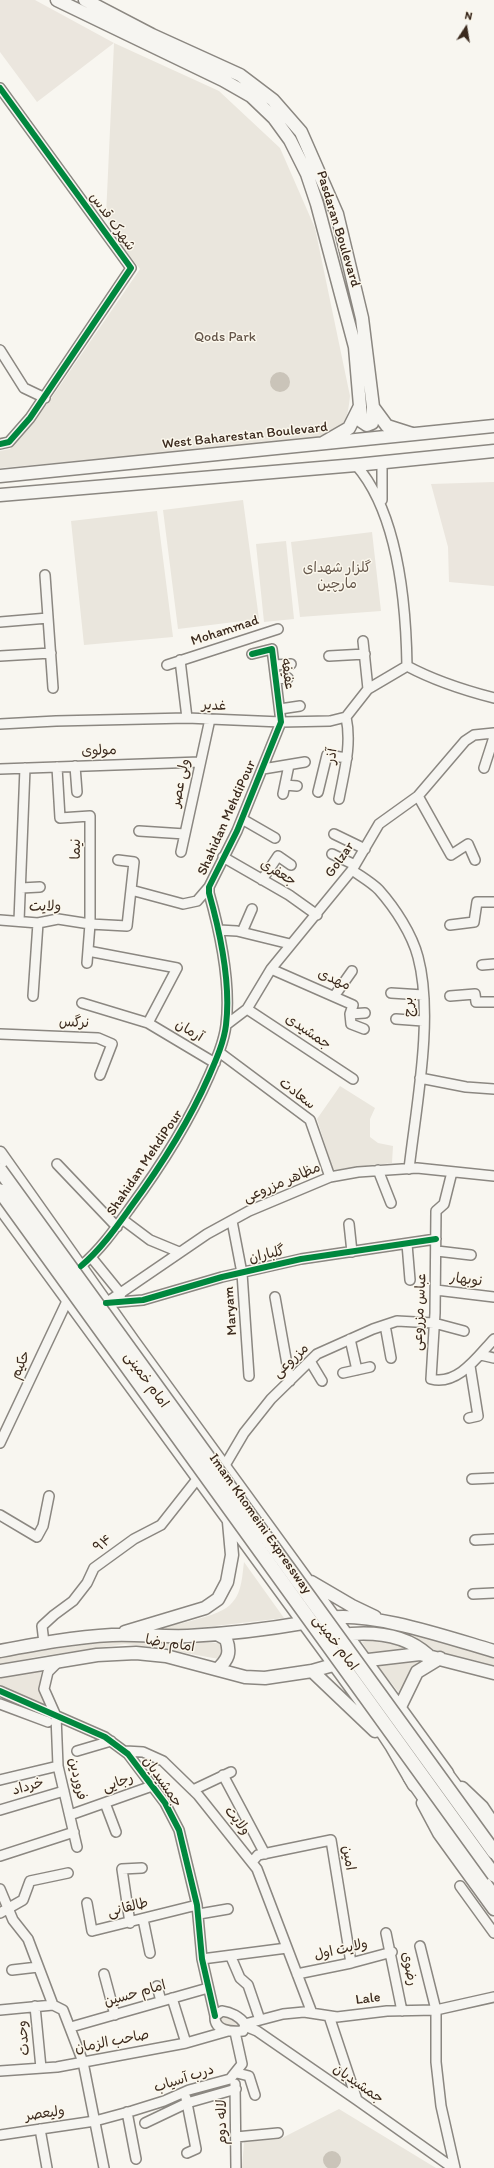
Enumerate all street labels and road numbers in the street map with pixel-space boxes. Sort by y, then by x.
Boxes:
street label: Pasdaran Boulevard [312,169,364,289]
street label: شهرک قدس [85,190,139,254]
street label: West Baharestan Boulevard [161,419,329,453]
street label: Mohammad [189,612,261,650]
street label: عفیفه [276,657,298,691]
street label: غدیر [201,697,227,715]
street label: مولوی [81,742,117,760]
street label: آذر [323,747,341,765]
street label: ولی عصر [168,757,194,809]
street label: Shahidan MehdiPour [194,758,260,878]
street label: نیما [68,839,84,859]
street label: Golzar [322,839,358,881]
street label: جعفری [257,856,299,890]
street label: ولایت [29,898,61,916]
street label: مهدی [315,965,353,995]
street label: برج [400,997,418,1017]
street label: جمشیدی [282,1011,334,1053]
street label: نرگس [59,1014,89,1032]
street label: آرمان [172,1016,206,1046]
street label: سعادت [275,1075,319,1113]
street label: Shahidan MehdiPour [103,1107,187,1219]
street label: مظاهر مزروعی [241,1159,323,1207]
street label: گلباران [247,1243,287,1267]
street label: نوبهار [449,1270,483,1290]
street label: عباس مزروعی [410,1273,430,1351]
street label: Maryam [221,1286,241,1336]
street label: مزروعی [270,1340,312,1382]
street label: حکیم [7,1348,35,1382]
street label: امام خمینی [120,1349,172,1411]
street label: Imam Khomeini Expressway [205,1451,315,1597]
street label: ۹۴ [90,1532,116,1556]
street label: امام خمینی [309,1612,361,1674]
street label: امام رضا [144,1632,196,1656]
street label: جمشیدیان [138,1753,186,1811]
street label: فروردین [64,1756,90,1802]
street label: رجایی [100,1770,136,1796]
street label: خرداد [10,1775,46,1799]
street label: ولایت [220,1803,254,1839]
street label: امین [338,1844,358,1872]
street label: طالقانی [106,1895,150,1921]
street label: ولایت اول [312,1936,370,1964]
street label: رضوی [397,1951,421,1987]
street label: امام حسین [102,1977,168,2011]
street label: Lale [355,1989,381,2009]
street label: وحدت [14,2020,34,2056]
street label: صاحب الزمان [73,2027,151,2057]
street label: جمشیدیان [329,2060,387,2108]
street label: درب آسیاب [152,2061,216,2097]
street label: لاله دوم [214,2099,230,2145]
street label: ولیعصر [24,2103,66,2125]

